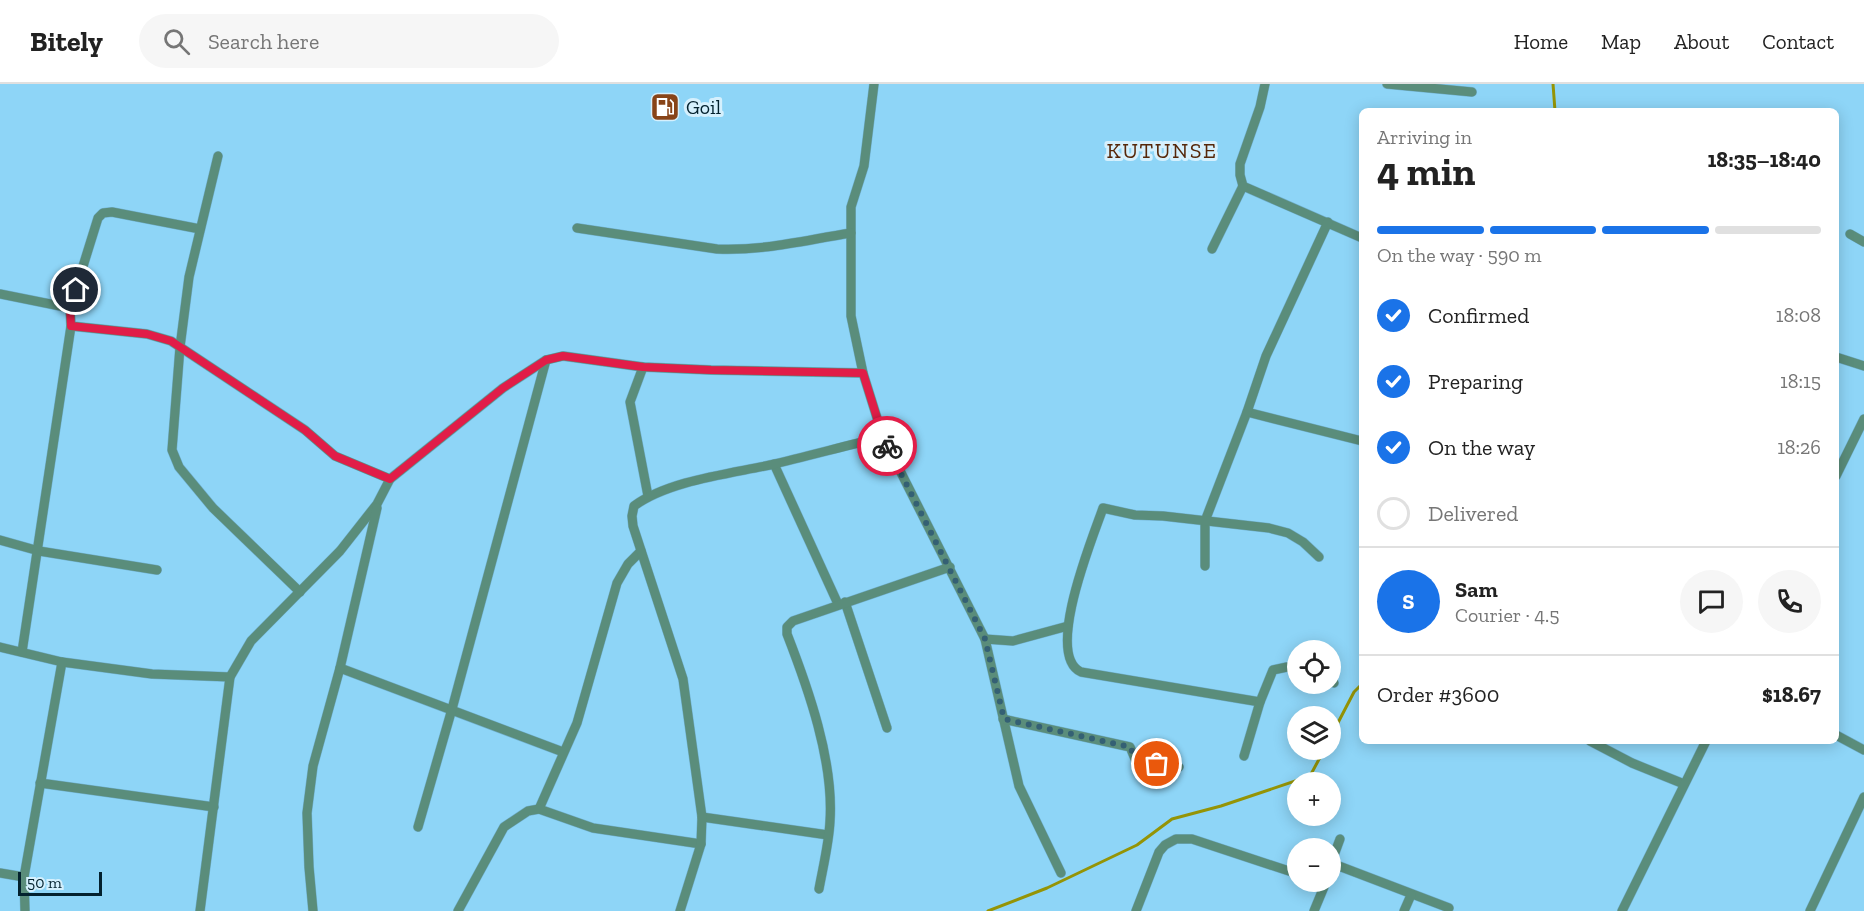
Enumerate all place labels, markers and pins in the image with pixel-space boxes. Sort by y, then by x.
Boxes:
fuel station icon: Goil [649,91,681,123]
place label: Goil [686,95,721,119]
pin [50,264,101,315]
pin [1131,738,1182,789]

